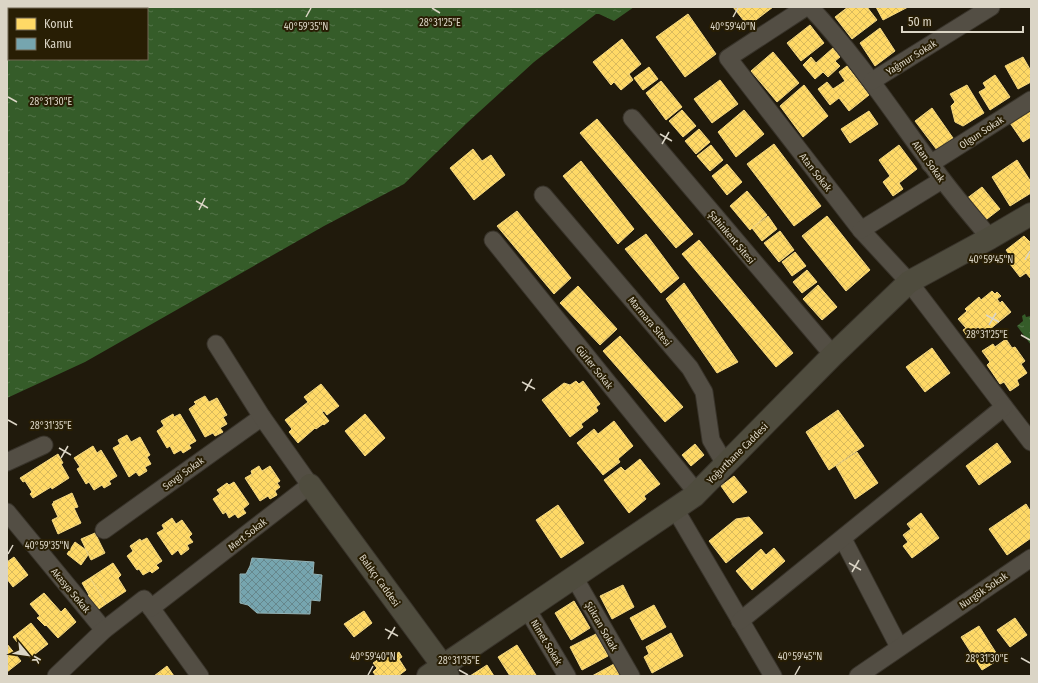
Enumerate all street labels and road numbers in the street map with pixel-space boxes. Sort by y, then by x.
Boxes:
street label: Yağmur Sokak [884,38,939,78]
street label: Olgun Sokak [957,114,1006,152]
street label: Altan Sokak [909,139,947,185]
street label: Atan Sokak [797,151,834,194]
street label: Şahinkent Sitesi [706,209,757,267]
street label: Marmara Sitesi [625,294,673,349]
street label: Gürler Sokak [573,344,615,392]
street label: Yoğurthane Caddesi [705,421,771,487]
street label: Sevgi Sokak [161,455,207,493]
street label: Mert Sokak [226,516,269,554]
street label: Balıkçı Caddesi [356,552,402,609]
street label: Akasya Sokak [48,566,93,616]
street label: Nurgök Sokak [957,570,1010,611]
street label: Şükran Sokak [582,600,620,654]
street label: Nimet Sokak [528,618,565,668]

